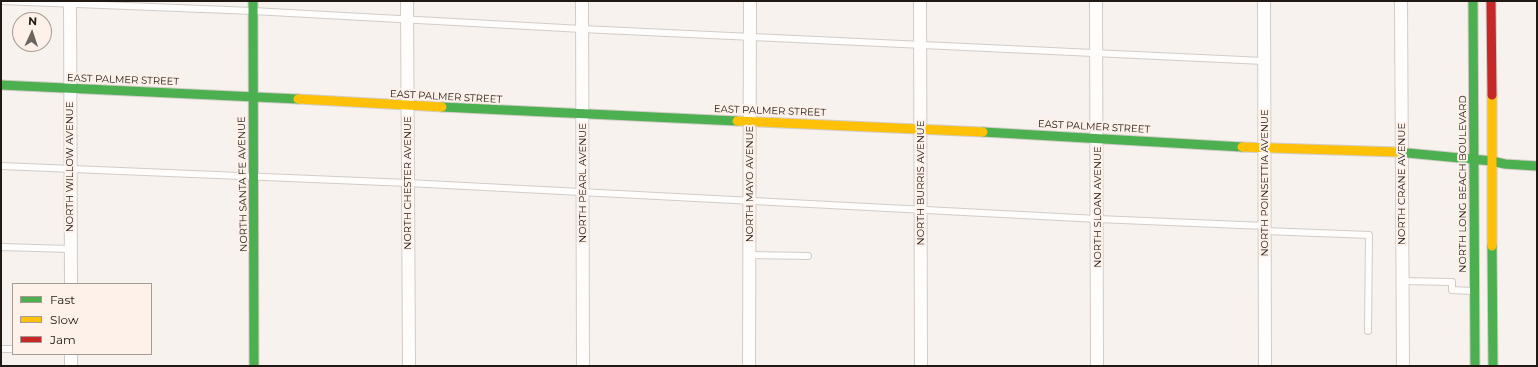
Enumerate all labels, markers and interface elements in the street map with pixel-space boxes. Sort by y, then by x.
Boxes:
north arrow [12,12,52,52]
text: N [28,14,37,28]
street label: EAST PALMER STREET [67,72,179,88]
street label: EAST PALMER STREET [390,88,502,106]
street label: NORTH LONG BEACH BOULEVARD [1457,95,1469,273]
street label: NORTH WILLOW AVENUE [64,102,76,232]
street label: EAST PALMER STREET [714,103,826,119]
street label: NORTH POINSETTIA AVENUE [1259,109,1271,257]
street label: NORTH SANTA FE AVENUE [236,116,250,252]
street label: NORTH CHESTER AVENUE [402,116,414,250]
street label: EAST PALMER STREET [1038,118,1150,136]
street label: NORTH BURRIS AVENUE [915,121,927,245]
street label: NORTH PEARL AVENUE [577,123,589,243]
street label: NORTH CRANE AVENUE [1396,123,1408,245]
street label: NORTH MAYO AVENUE [744,126,756,242]
street label: NORTH SLOAN AVENUE [1092,146,1104,268]
legend [12,283,152,355]
text: Fast [50,292,75,307]
text: Slow [50,312,79,327]
text: Jam [50,332,76,347]

